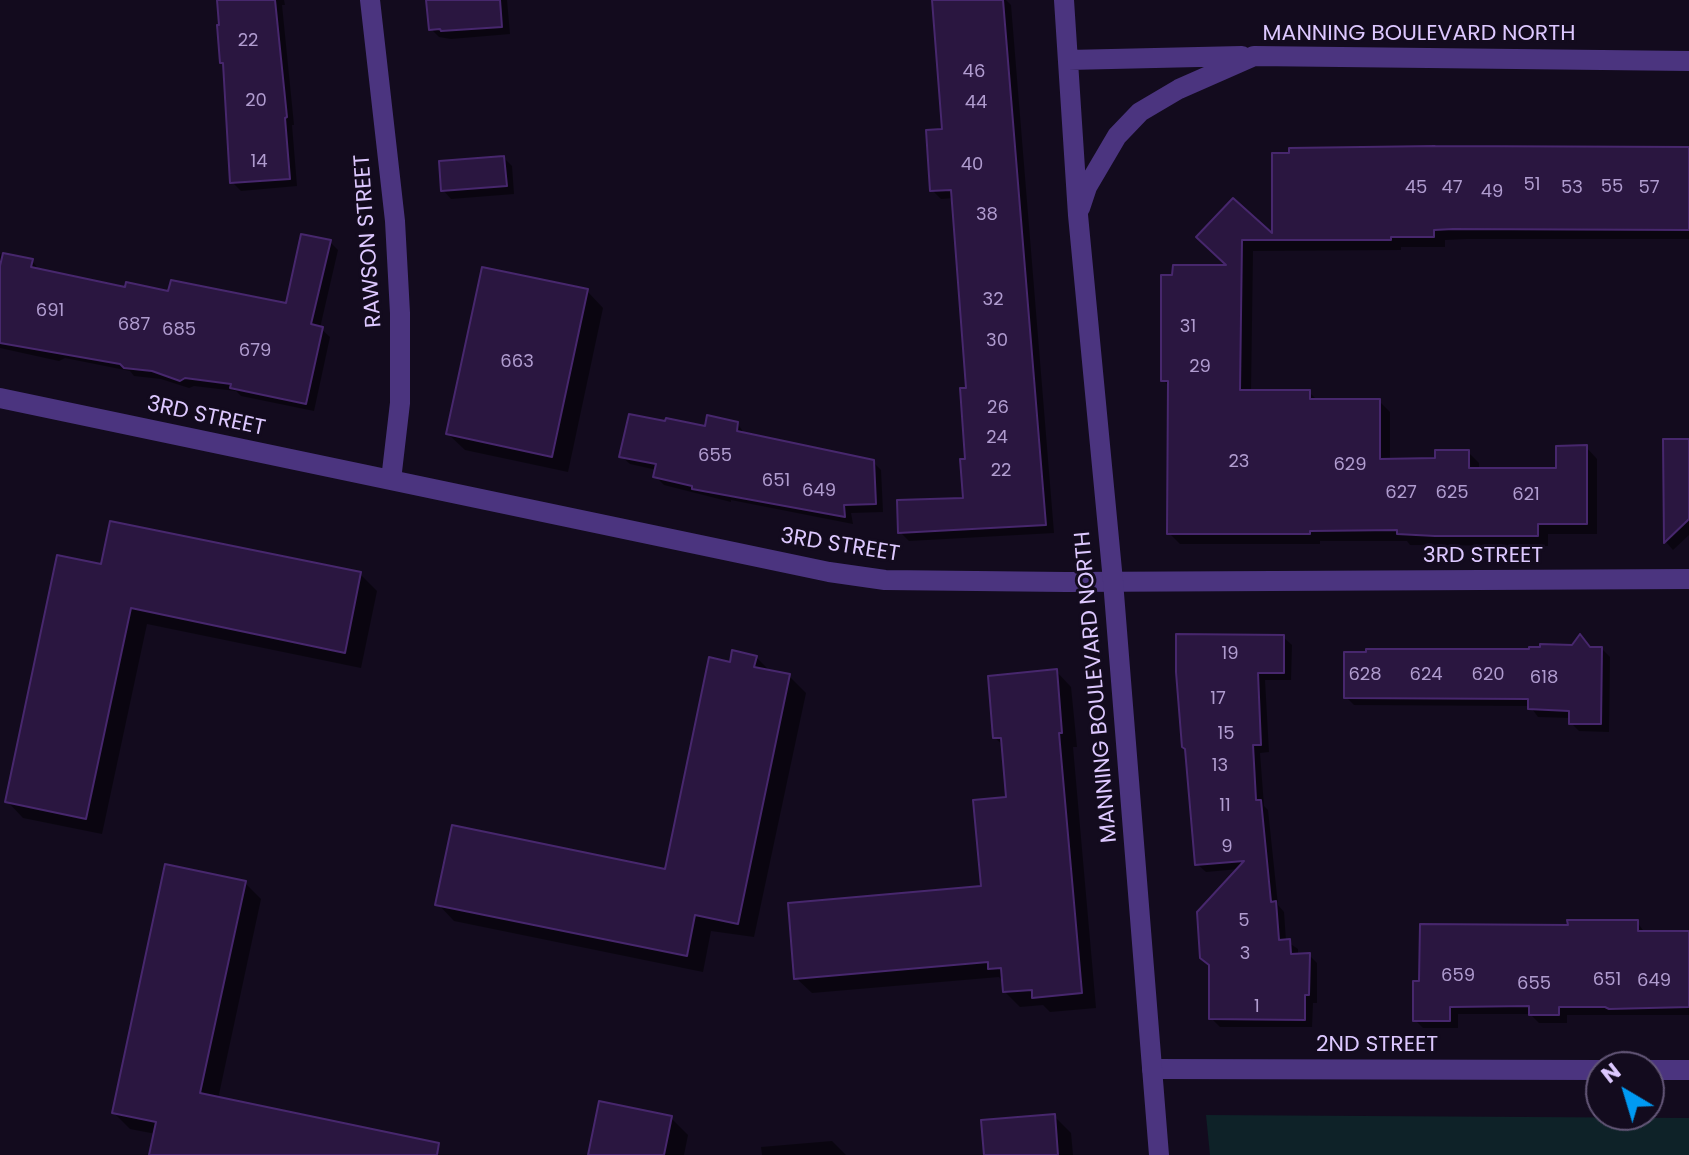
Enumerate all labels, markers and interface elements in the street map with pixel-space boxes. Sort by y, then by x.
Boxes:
street label: MANNING BOULEVARD NORTH [1263,21,1575,47]
house number: 22 [238,30,258,52]
house number: 46 [963,61,985,83]
house number: 20 [245,90,267,112]
house number: 44 [965,92,987,114]
house number: 14 [250,151,268,173]
street label: RAWSON STREET [350,153,388,329]
house number: 40 [961,154,983,176]
house number: 51 [1523,174,1541,196]
house number: 55 [1601,176,1623,198]
house number: 45 [1405,177,1427,199]
house number: 47 [1441,177,1463,199]
house number: 53 [1561,177,1583,199]
house number: 57 [1638,177,1660,199]
house number: 49 [1481,181,1503,203]
house number: 38 [976,204,998,226]
house number: 32 [983,289,1003,311]
house number: 691 [36,300,64,322]
house number: 687 [118,314,150,336]
house number: 31 [1180,316,1196,338]
house number: 685 [162,319,196,341]
house number: 30 [986,330,1008,352]
house number: 679 [239,340,271,362]
house number: 663 [500,351,534,373]
house number: 29 [1189,356,1211,378]
street label: 3RD STREET [144,392,268,442]
house number: 26 [987,397,1009,419]
house number: 24 [986,427,1008,449]
house number: 655 [698,445,732,467]
house number: 23 [1229,451,1249,473]
house number: 629 [1333,454,1367,476]
house number: 22 [991,460,1011,482]
house number: 651 [762,470,790,492]
house number: 649 [802,480,836,502]
house number: 627 [1385,482,1417,504]
house number: 625 [1435,482,1469,504]
house number: 621 [1512,484,1540,506]
street label: 3RD STREET [778,524,902,568]
street label: MANNING BOULEVARD NORTH [1070,530,1124,844]
street label: 3RD STREET [1423,543,1543,569]
house number: 19 [1221,643,1239,665]
house number: 628 [1348,664,1382,686]
house number: 624 [1409,664,1443,686]
house number: 620 [1471,664,1505,686]
house number: 618 [1530,667,1558,689]
house number: 17 [1210,688,1226,710]
house number: 15 [1217,723,1235,745]
house number: 13 [1212,755,1228,777]
house number: 11 [1219,795,1231,817]
house number: 9 [1221,836,1233,858]
house number: 5 [1238,910,1250,932]
house number: 3 [1240,943,1250,965]
house number: 659 [1441,965,1475,987]
house number: 651 [1593,969,1621,991]
house number: 649 [1637,970,1671,992]
house number: 655 [1517,973,1551,995]
house number: 1 [1254,996,1260,1018]
street label: 2ND STREET [1316,1032,1438,1058]
north arrow [1585,1051,1665,1131]
text: N [1595,1056,1627,1091]

